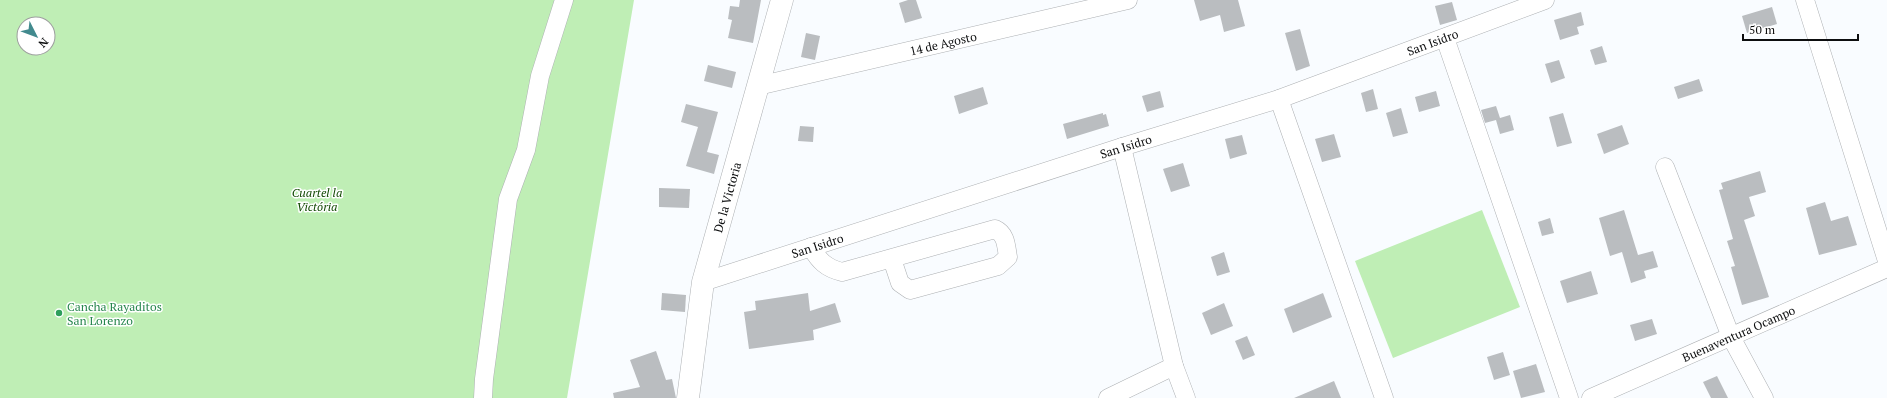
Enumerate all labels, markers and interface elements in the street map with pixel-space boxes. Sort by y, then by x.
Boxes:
north arrow [16,16,56,56]
scale bar [1743,16,1858,42]
text: 50 m [1749,22,1776,37]
street label: San Isidro [1405,25,1460,58]
street label: 14 de Agosto [908,28,978,58]
text: N [35,35,51,51]
street label: San Isidro [1098,131,1154,161]
street label: De la Victoria [710,160,744,234]
park label: Cuartel la Victória [292,185,342,214]
street label: San Isidro [789,230,845,261]
place label: Cancha Rayaditos San Lorenzo [67,299,162,328]
street label: Buenaventura Ocampo [1680,302,1798,365]
marker: Cancha Rayaditos San Lorenzo [54,308,64,318]

